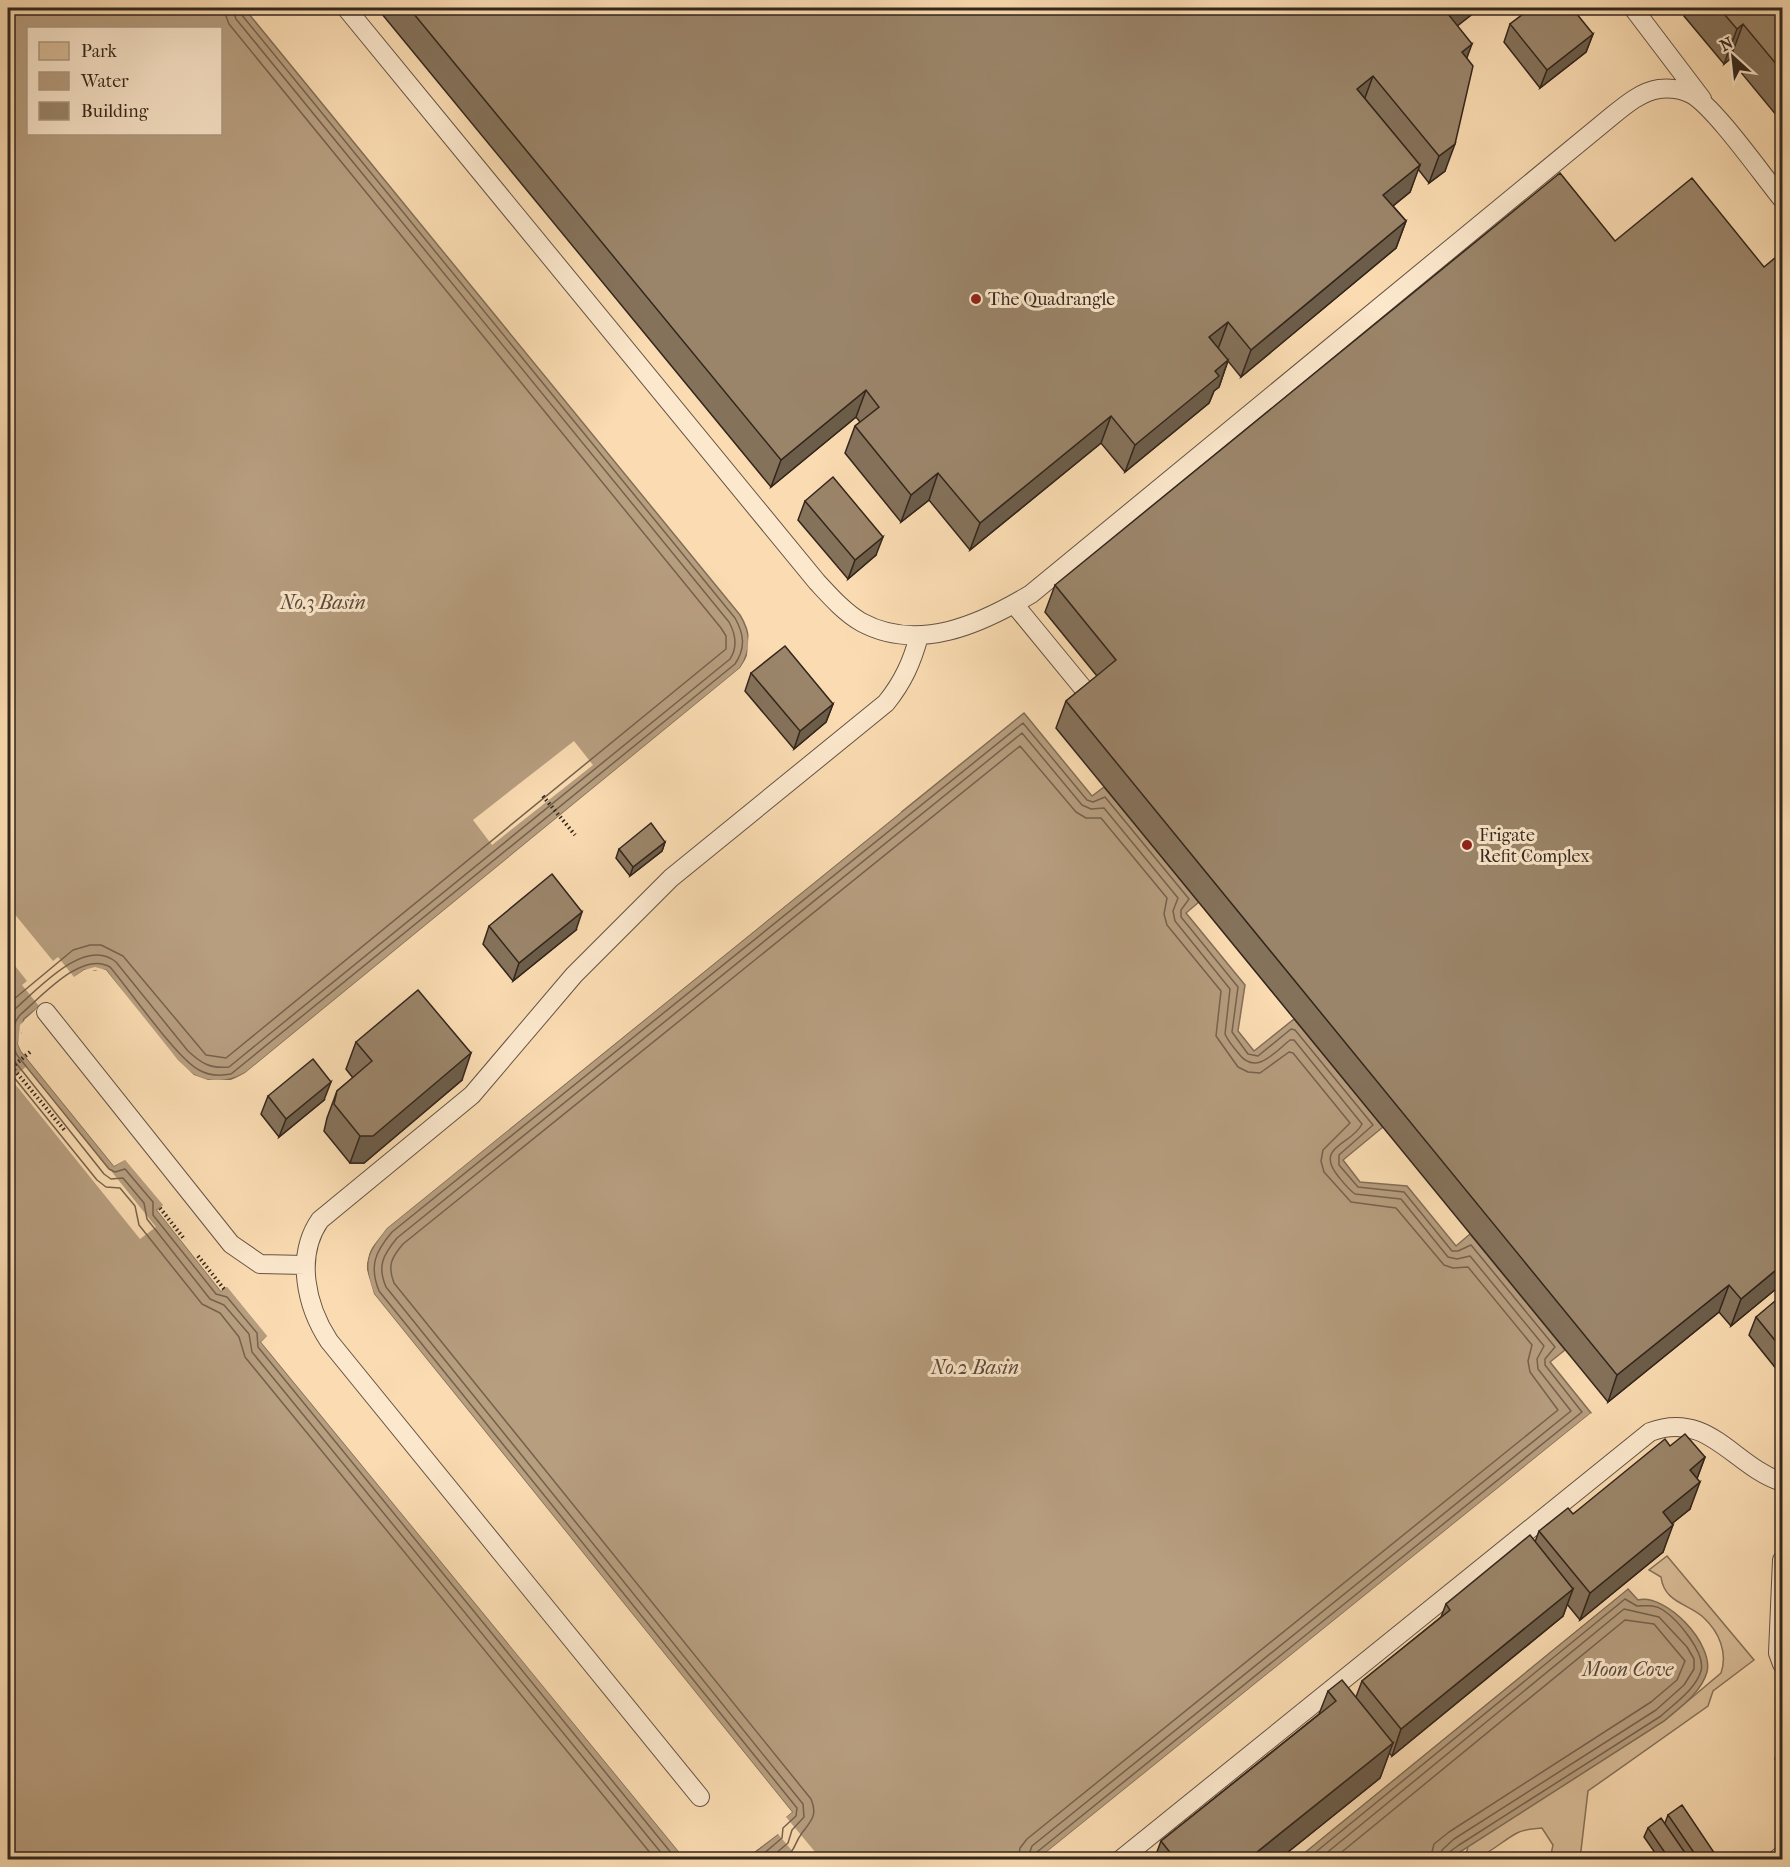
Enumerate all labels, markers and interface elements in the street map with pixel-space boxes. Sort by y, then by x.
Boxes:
legend [27,27,222,135]
north arrow [1703,27,1763,87]
text: N [1717,32,1737,55]
text: Park [81,41,118,62]
text: Water [80,71,129,92]
text: Building [81,101,149,122]
place label: The Quadrangle [988,289,1115,310]
marker: The Quadrangle [969,292,983,306]
water label: No.3 Basin [279,591,366,614]
place label: Frigate Refit Complex [1479,825,1590,867]
marker: Frigate Refit Complex [1460,838,1474,852]
water label: No.2 Basin [930,1356,1019,1379]
water label: Moon Cove [1581,1658,1674,1681]

